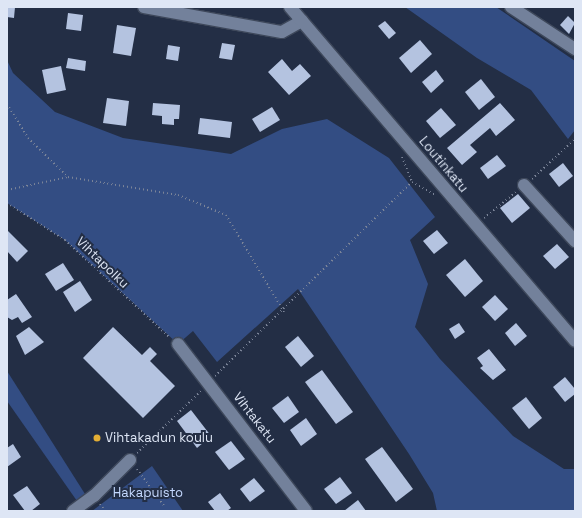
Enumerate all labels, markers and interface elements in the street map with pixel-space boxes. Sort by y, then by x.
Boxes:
street label: Loutinkatu [415,134,471,196]
street label: Vihtapolku [72,234,132,292]
street label: Vihtakatu [229,389,279,447]
place label: Vihtakadun koulu [105,430,213,446]
marker: Vihtakadun koulu [92,433,102,443]
park label: Hakapuisto [113,485,183,501]

